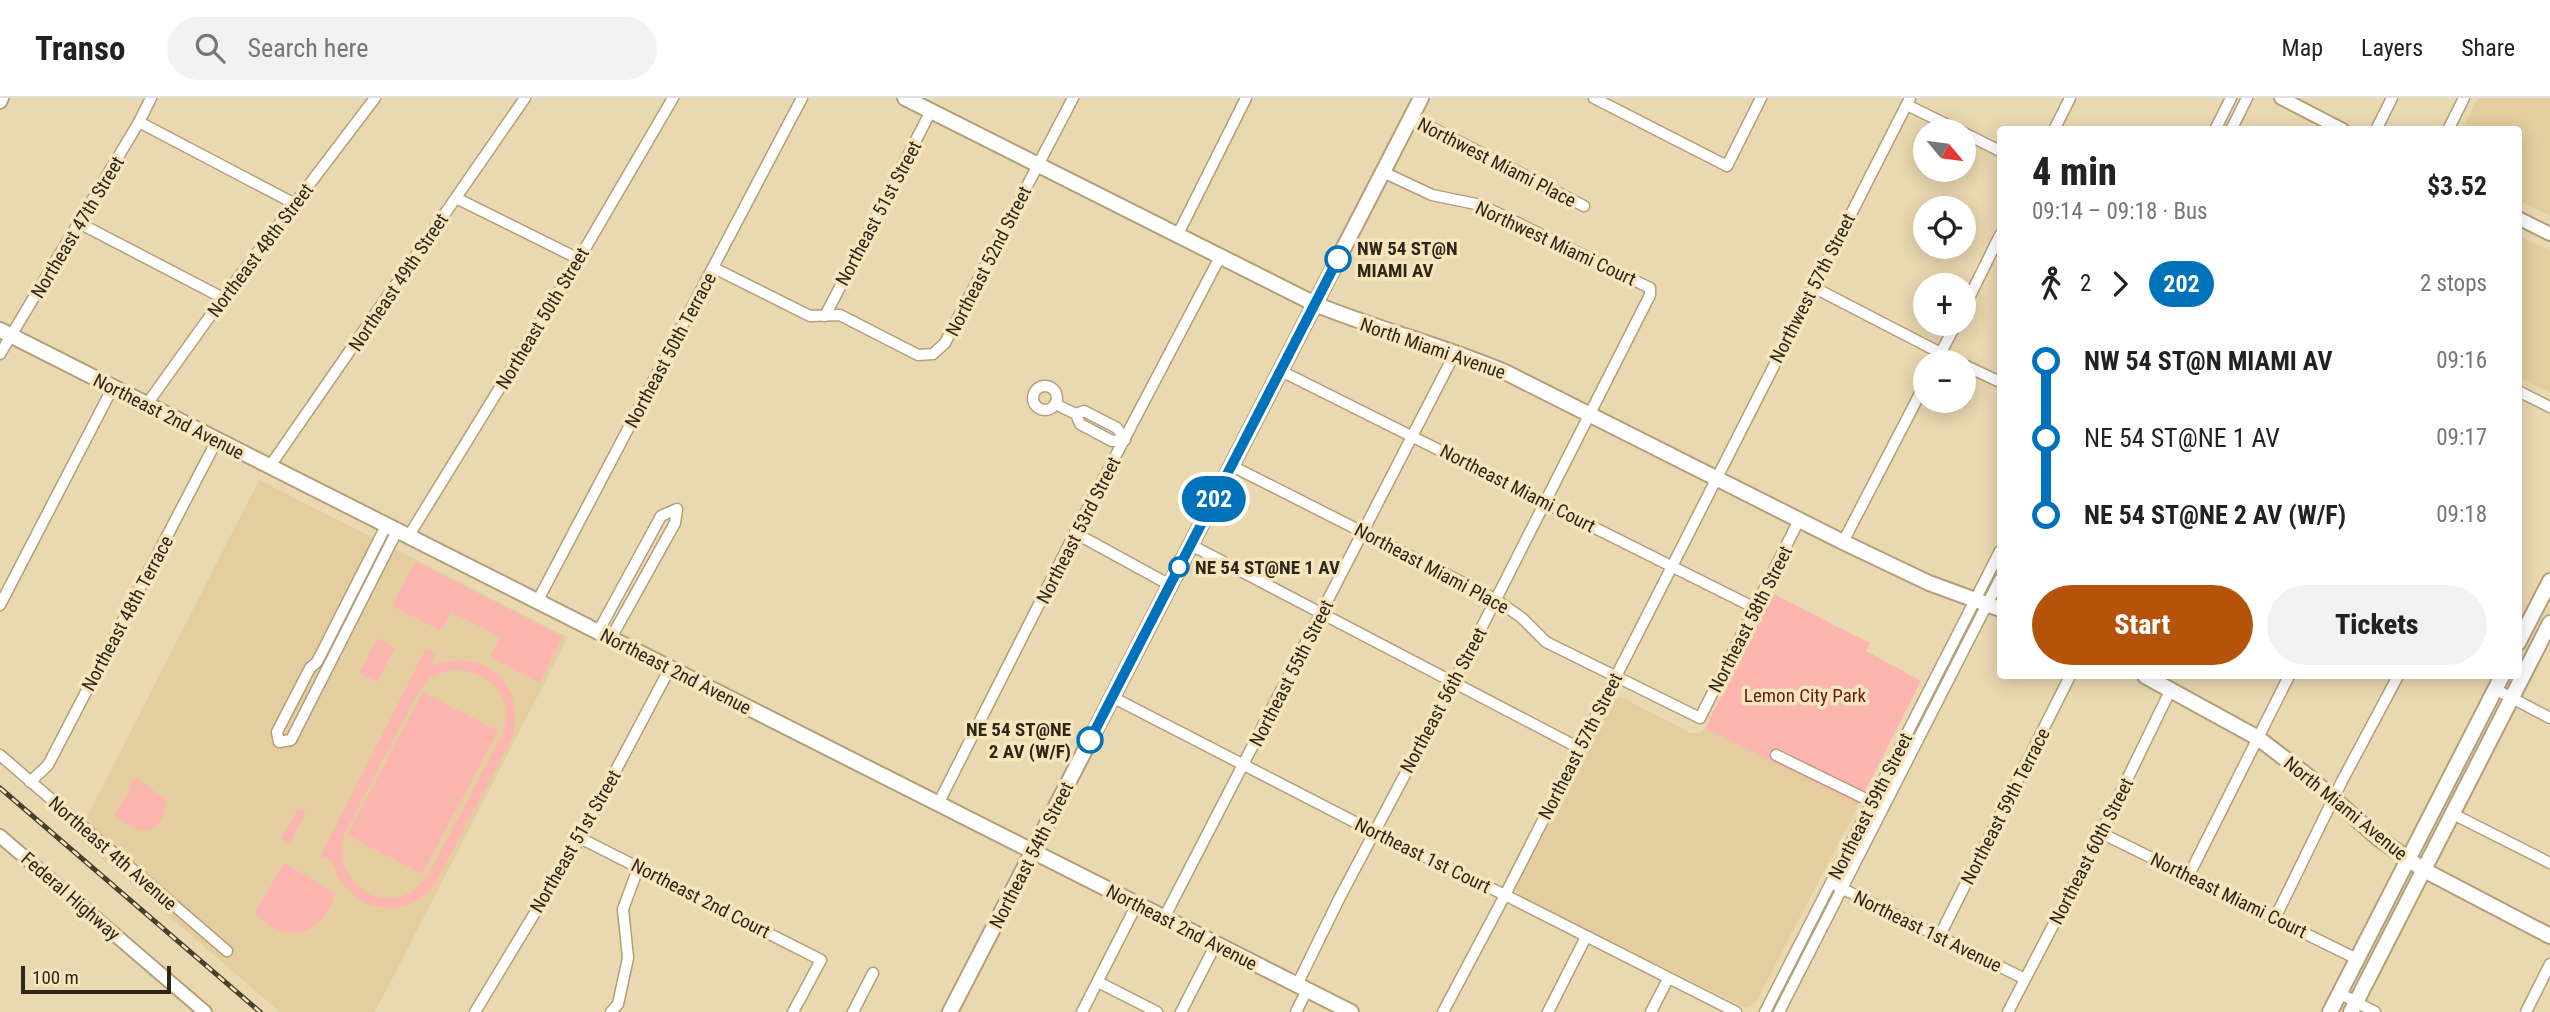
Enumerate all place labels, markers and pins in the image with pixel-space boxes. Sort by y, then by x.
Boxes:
place label: NW 54 ST@N MIAMI AV [1357,237,1458,282]
marker: NW 54 ST@N MIAMI AV [1325,246,1351,272]
place label: NE 54 ST@NE 1 AV [1195,556,1340,579]
marker: NE 54 ST@NE 1 AV [1169,557,1189,577]
place label: NE 54 ST@NE 2 AV (W/F) [966,718,1071,763]
marker: NE 54 ST@NE 2 AV (W/F) [1077,727,1103,753]

